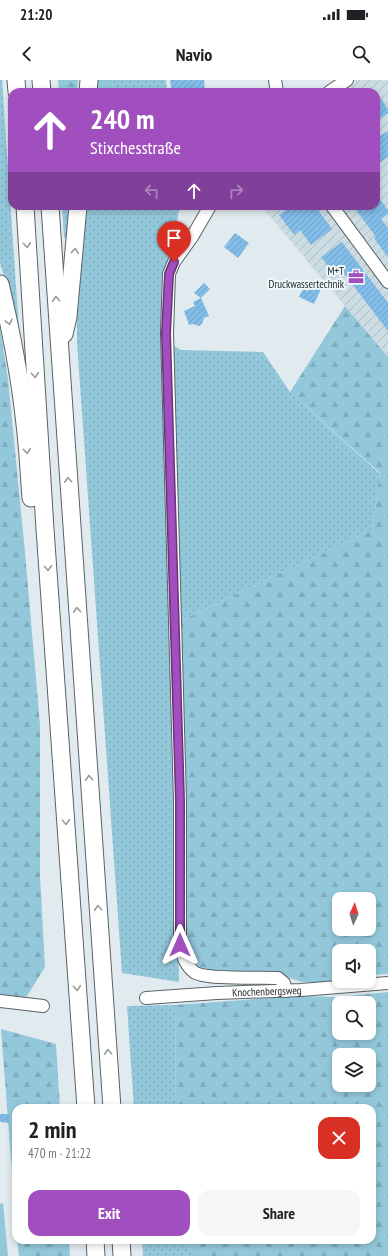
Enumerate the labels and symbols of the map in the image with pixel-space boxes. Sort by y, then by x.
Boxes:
pin [157,221,191,262]
one-way arrow [23,242,32,248]
one-way arrow [70,248,79,254]
place label: M+T Druckwassertechnik [268,264,345,291]
office icon: M+T Druckwassertechnik [347,268,365,286]
one-way arrow [51,296,60,302]
one-way arrow [4,319,12,325]
one-way arrow [31,372,40,378]
one-way arrow [23,448,32,454]
one-way arrow [64,477,72,483]
one-way arrow [43,565,52,571]
one-way arrow [73,607,82,613]
one-way arrow [84,775,93,781]
one-way arrow [61,819,70,825]
north arrow [332,892,376,936]
one-way arrow [93,905,102,911]
position arrow [159,924,201,966]
street label: Knochenbergsweg [232,983,302,999]
one-way arrow [73,985,82,991]
one-way arrow [103,1049,112,1055]

